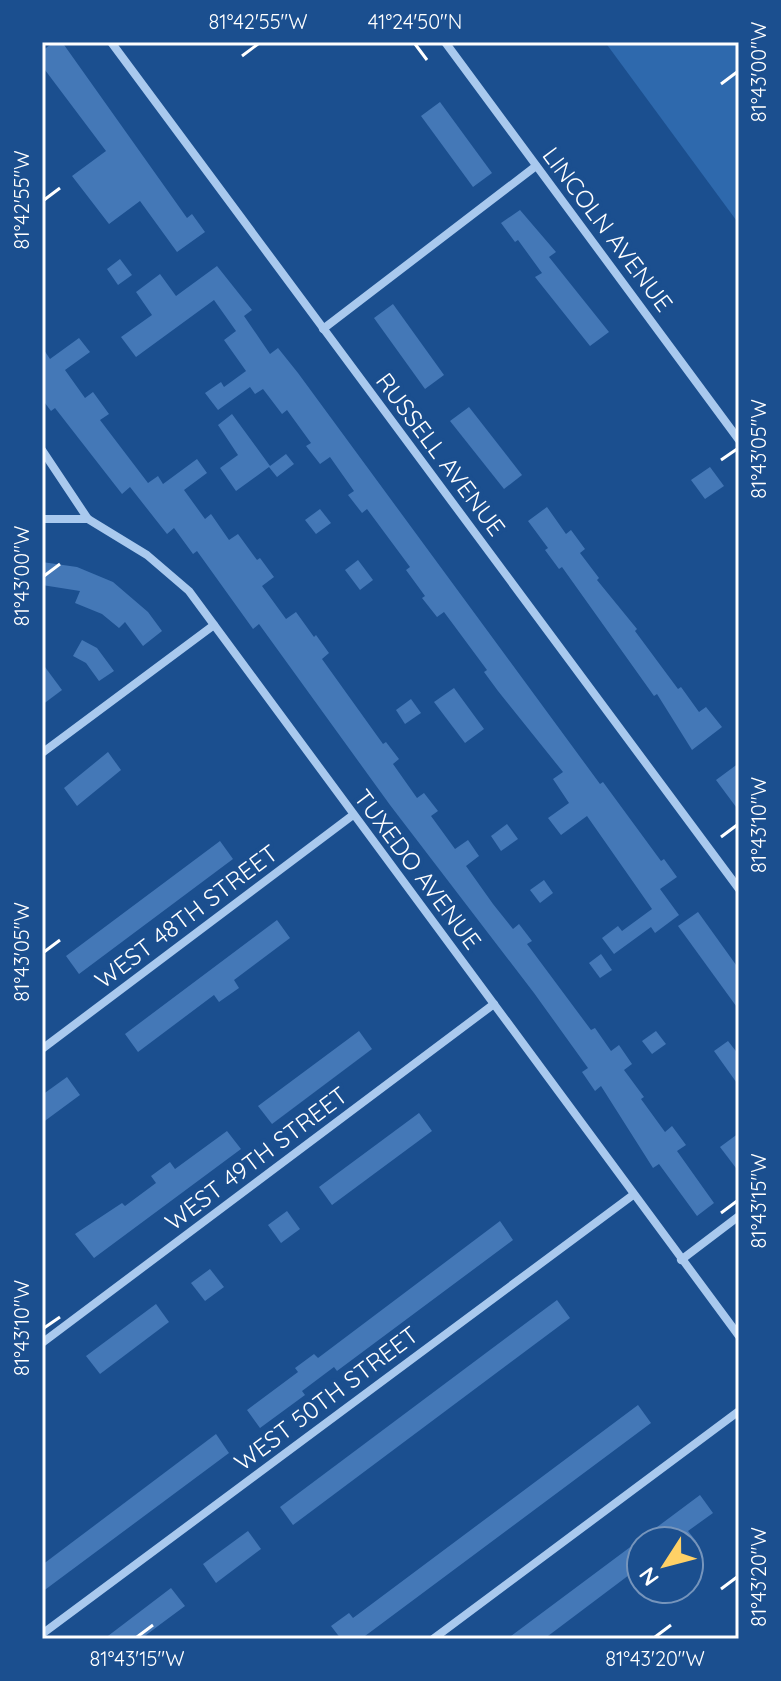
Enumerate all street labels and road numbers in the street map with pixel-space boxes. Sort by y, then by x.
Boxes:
street label: LINCOLN AVENUE [536,141,680,317]
street label: RUSSELL AVENUE [370,366,512,542]
street label: TUXEDO AVENUE [348,783,488,955]
street label: WEST 48TH STREET [89,837,283,995]
street label: WEST 49TH STREET [159,1079,353,1237]
street label: WEST 50TH STREET [228,1319,424,1477]

